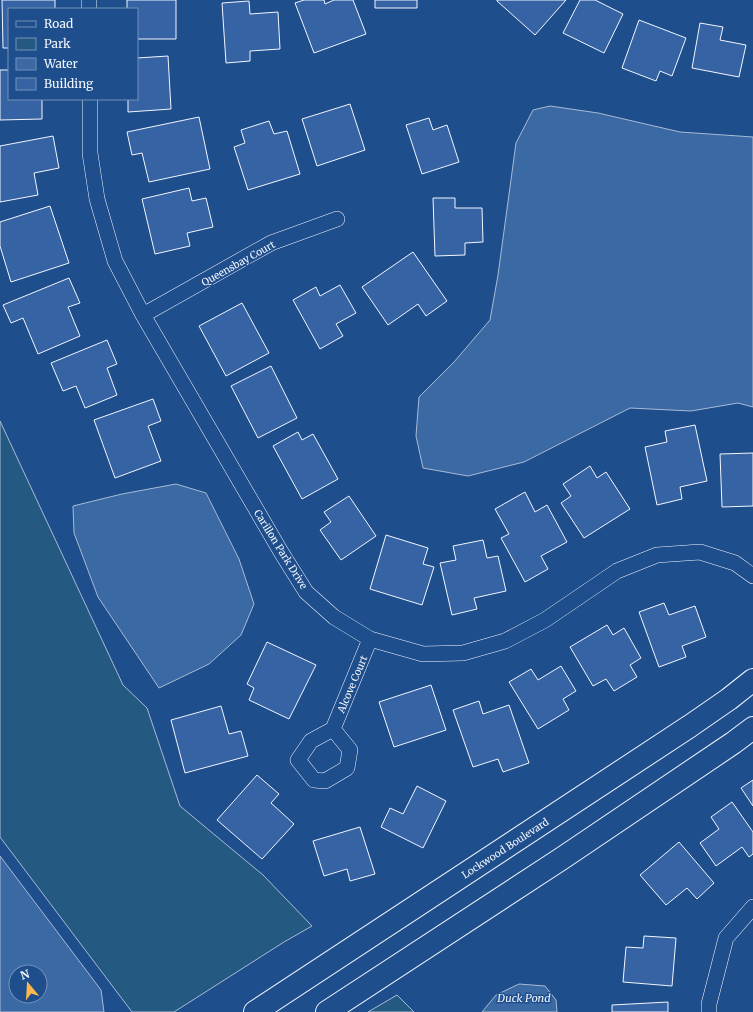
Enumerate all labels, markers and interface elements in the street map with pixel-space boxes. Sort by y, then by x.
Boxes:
legend [8,8,138,100]
text: Road [44,16,73,31]
text: Park [44,36,71,51]
text: Water [43,56,79,71]
text: Building [44,76,94,91]
street label: Queensbay Court [199,238,277,289]
street label: Carillon Park Drive [251,507,310,591]
street label: Alcove Court [334,653,370,716]
street label: Lockwood Boulevard [459,815,551,881]
north arrow [8,964,48,1004]
text: N [19,966,31,982]
water label: Duck Pond [496,991,551,1005]

